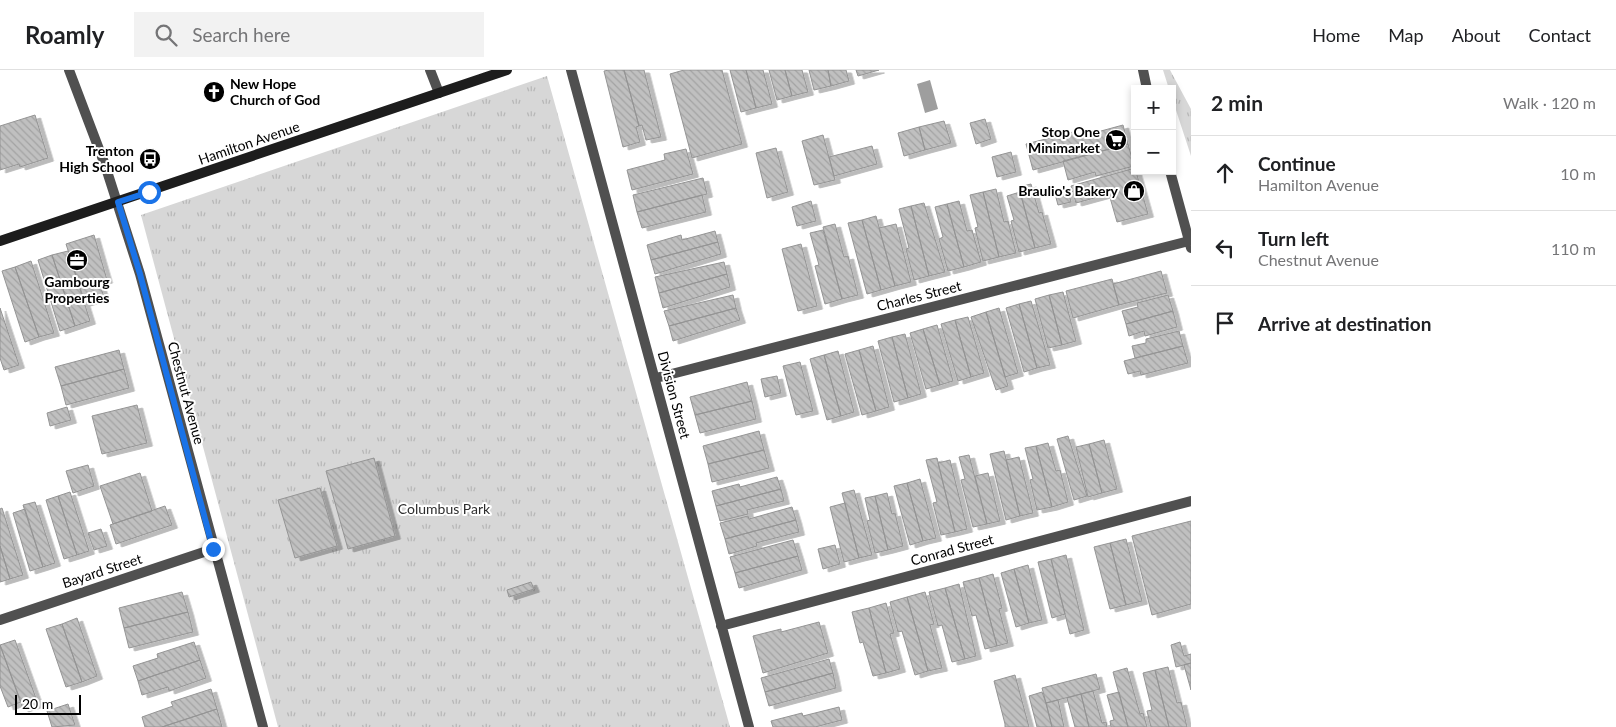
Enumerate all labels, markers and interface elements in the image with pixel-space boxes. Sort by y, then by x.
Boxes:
search box [134,12,484,57]
text: Roamly [25,20,104,49]
icon: search [152,21,180,49]
text: Search here [192,23,290,46]
text: Home [1312,24,1360,46]
text: Map [1388,24,1424,46]
text: About [1452,24,1501,46]
text: Contact [1529,24,1591,46]
place label: New Hope Church of God [230,75,320,108]
church icon: New Hope Church of God [202,80,226,104]
map controls [1131,85,1176,175]
button: + [1131,85,1176,130]
text: 2 min [1211,90,1263,115]
text: Walk · 120 m [1503,93,1596,112]
street label: Hamilton Avenue [196,117,302,168]
place label: Stop One Minimarket [1028,123,1101,156]
supermarket icon: Stop One Minimarket [1104,128,1128,152]
button: − [1131,130,1176,175]
place label: Trenton High School [59,142,134,175]
bus stop icon: Trenton High School [138,147,162,171]
text: Continue [1258,152,1336,175]
icon: ahead [1211,159,1239,187]
text: 10 m [1560,164,1596,183]
text: Hamilton Avenue [1258,175,1379,194]
shop icon: Braulio's Bakery [1122,179,1146,203]
route start [138,181,161,204]
place label: Braulio's Bakery [1018,182,1119,199]
text: Turn left [1258,227,1329,250]
icon: left [1211,234,1239,262]
text: 110 m [1551,239,1596,258]
office icon: Gambourg Properties [65,248,89,272]
text: Chestnut Avenue [1258,250,1379,269]
place label: Gambourg Properties [44,273,110,306]
street label: Charles Street [875,277,963,314]
icon: arrive [1211,309,1239,337]
text: Arrive at destination [1258,312,1431,335]
street label: Chestnut Avenue [165,340,208,446]
street label: Division Street [655,349,694,441]
park label: Columbus Park [398,500,491,517]
street label: Conrad Street [909,530,995,569]
route end [202,538,225,561]
street label: Bayard Street [60,550,144,591]
scale bar [15,692,81,715]
text: 20 m [22,695,53,712]

